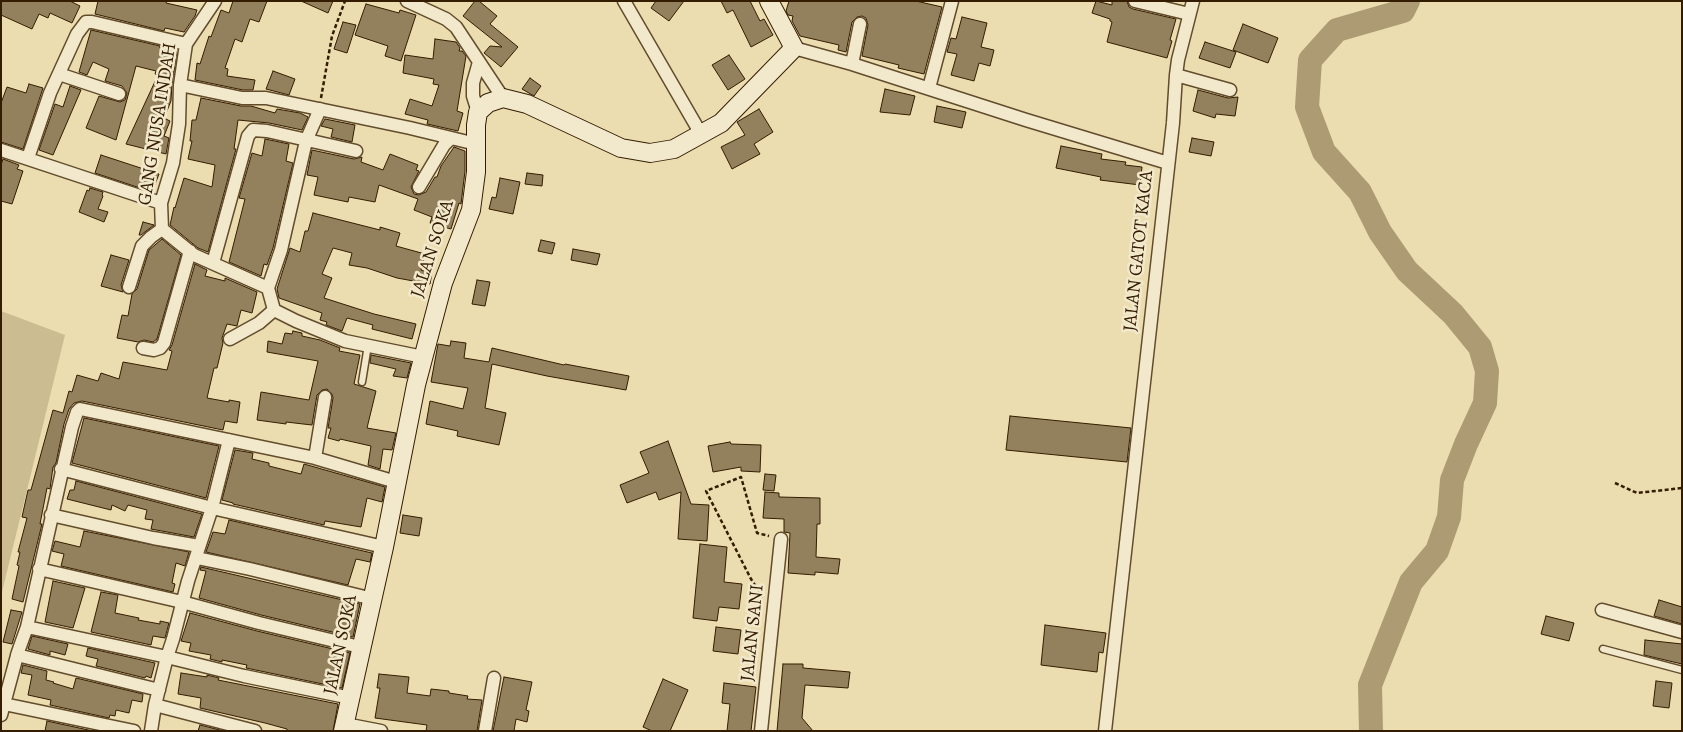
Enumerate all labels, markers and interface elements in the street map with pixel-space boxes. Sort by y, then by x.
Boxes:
street label: GANG NUSA INDAH [134,41,182,207]
street label: JALAN GATOT KACA [1119,169,1159,333]
street label: JALAN SOKA [406,197,460,301]
street label: JALAN SANI [737,583,769,683]
street label: JALAN SOKA [319,593,363,697]

